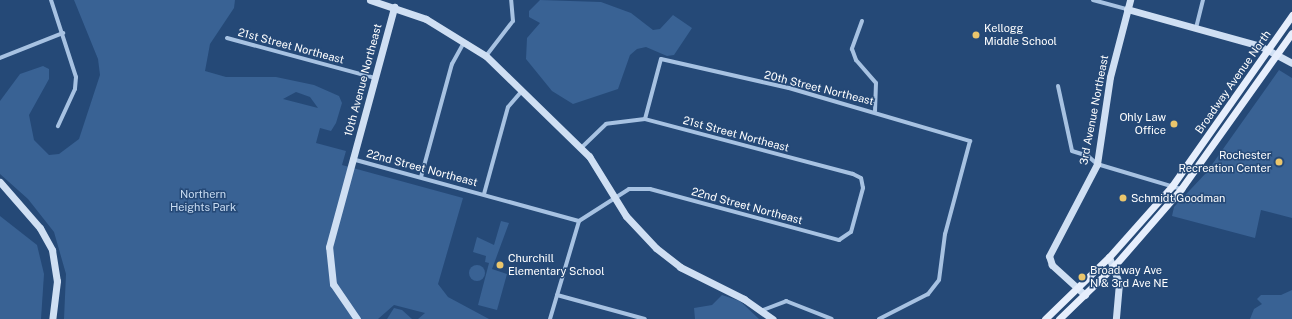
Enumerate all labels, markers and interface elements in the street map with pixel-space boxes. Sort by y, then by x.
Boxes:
street label: 10th Avenue Northeast [342,22,384,138]
place label: Kellogg Middle School [984,22,1057,48]
street label: 21st Street Northeast [236,25,346,67]
street label: Broadway Avenue North [1192,28,1274,136]
marker: Kellogg Middle School [971,30,981,40]
street label: 3rd Avenue Northeast [1077,54,1111,166]
street label: 20th Street Northeast [763,68,875,108]
place label: Ohly Law Office [1119,111,1166,137]
street label: 21st Street Northeast [681,113,791,155]
marker: Ohly Law Office [1169,119,1179,129]
street label: 22nd Street Northeast [365,147,479,189]
place label: Rochester Recreation Center [1179,149,1271,175]
marker: Rochester Recreation Center [1274,157,1284,167]
street label: 22nd Street Northeast [690,185,804,227]
park label: Northern Heights Park [170,188,236,214]
place label: Schmidt Goodman [1131,191,1225,205]
marker: Schmidt Goodman [1118,193,1128,203]
place label: Churchill Elementary School [508,252,605,278]
marker: Churchill Elementary School [495,260,505,270]
place label: Broadway Ave N & 3rd Ave NE [1090,264,1168,290]
marker: Broadway Ave N & 3rd Ave NE [1077,272,1087,282]

